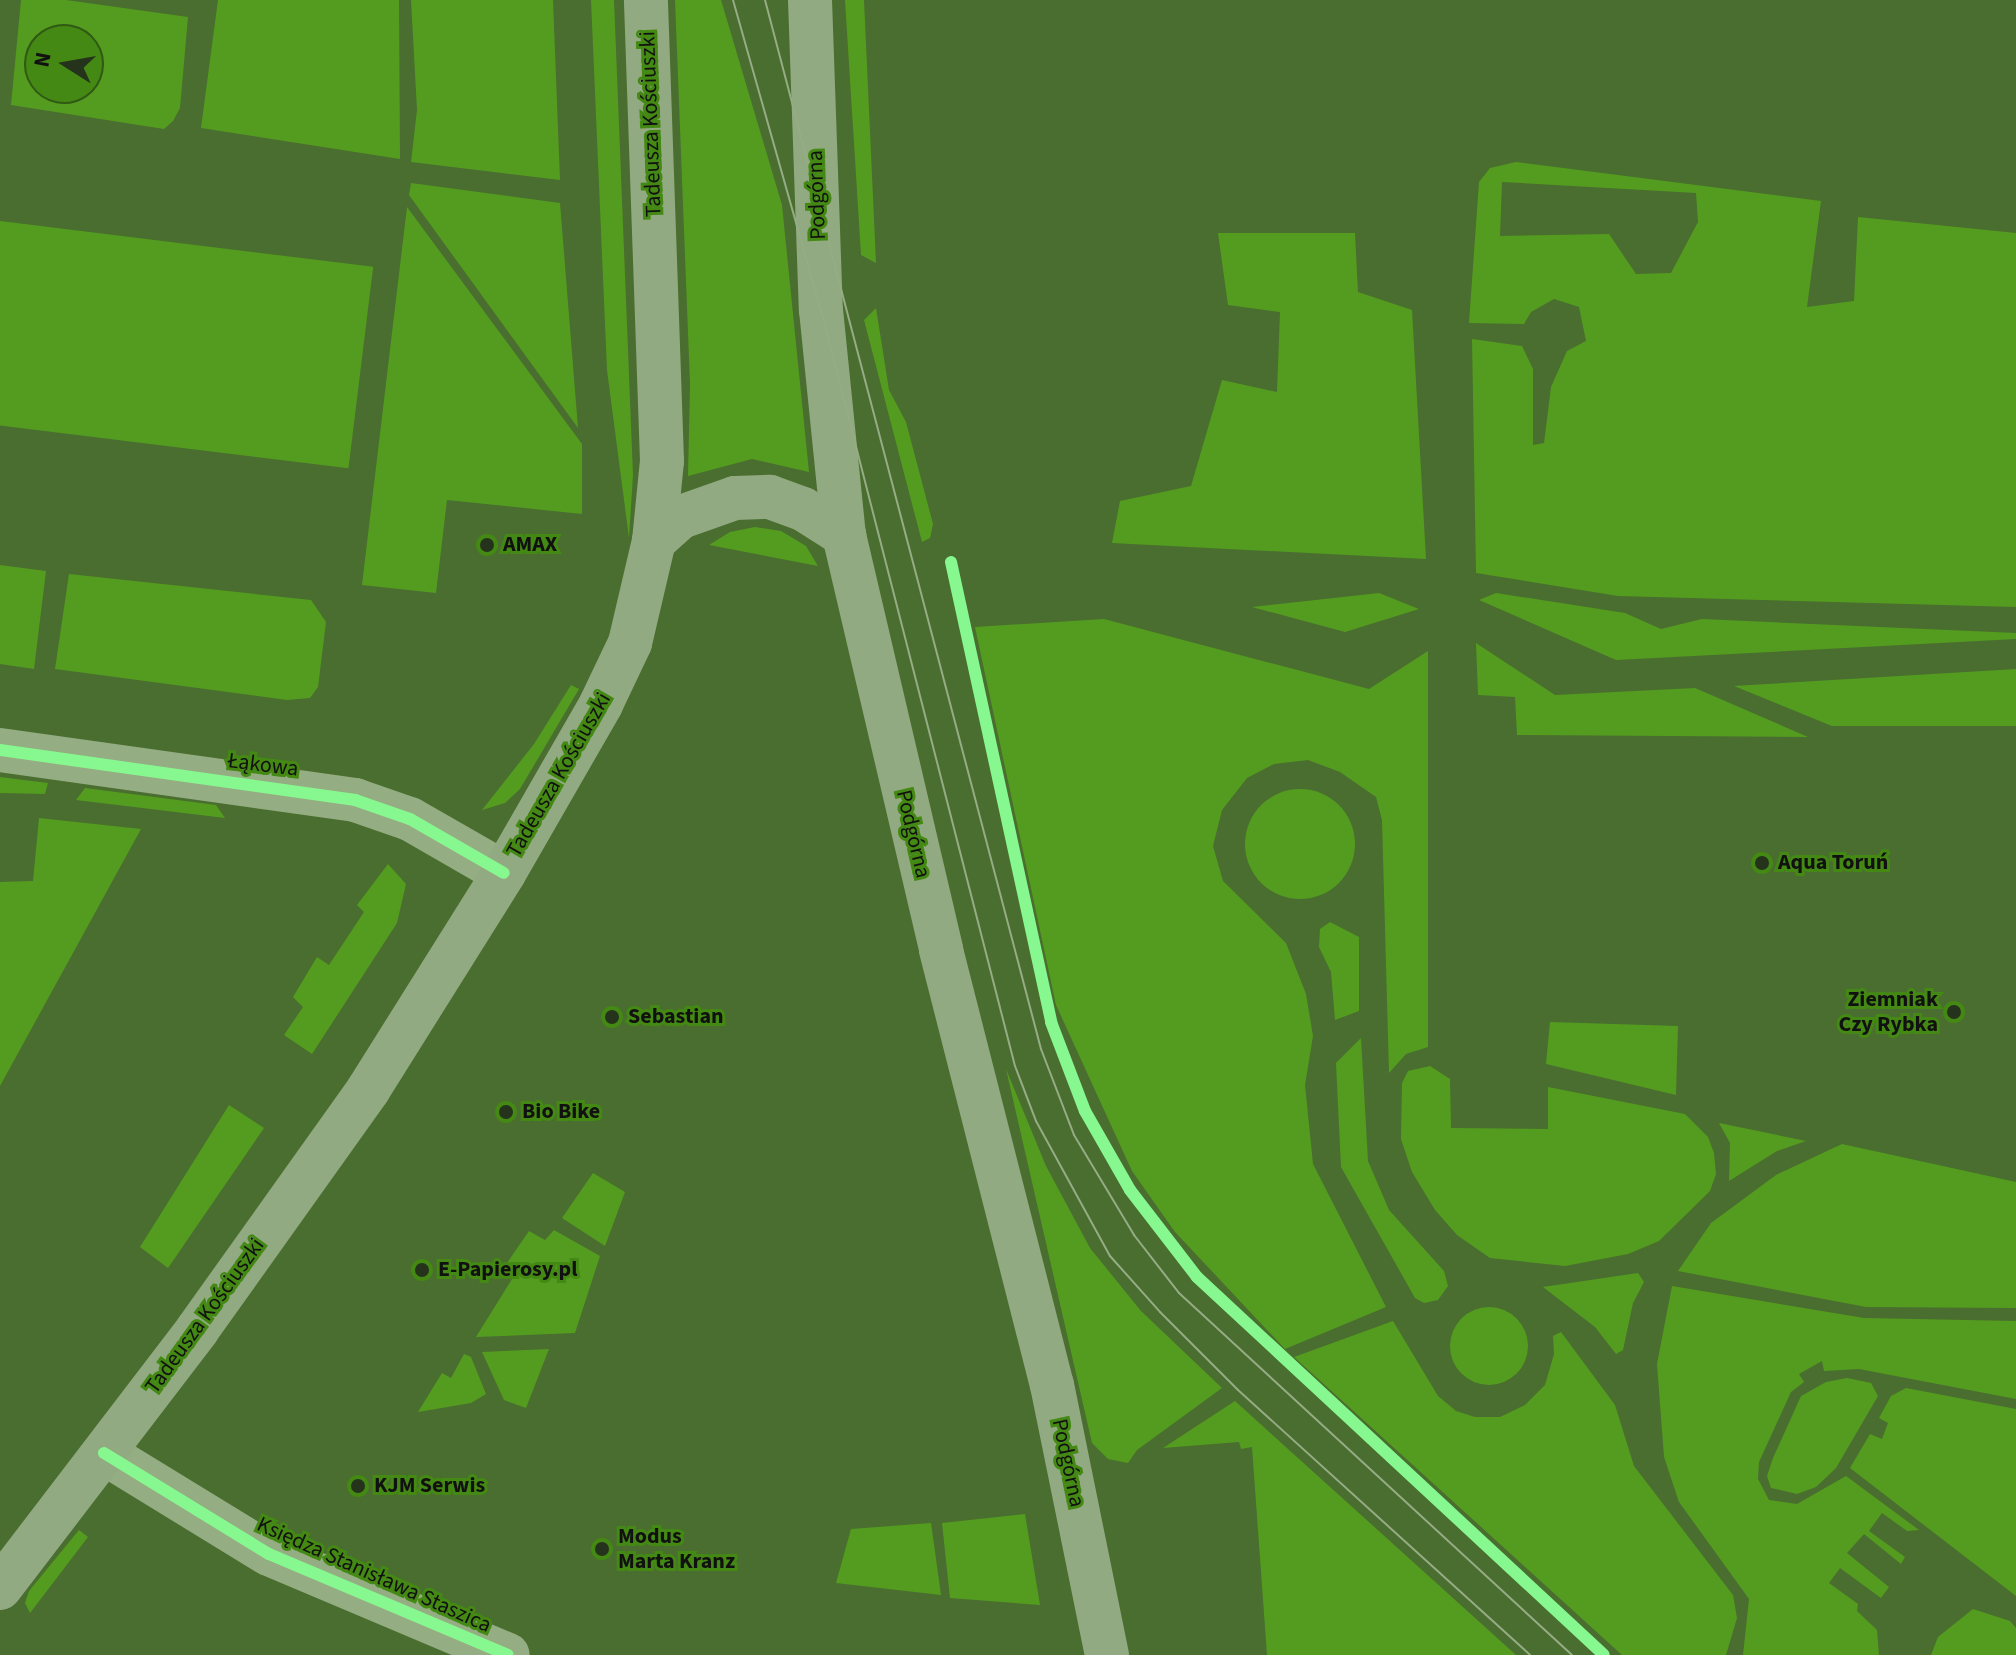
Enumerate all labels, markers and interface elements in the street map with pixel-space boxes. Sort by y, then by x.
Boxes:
north arrow [24,24,104,104]
street label: Tadeusza Kościuszki [635,31,667,217]
text: N [25,50,60,70]
street label: Podgórna [802,150,832,240]
place label: AMAX [503,532,557,558]
marker: AMAX [478,536,496,554]
street label: Tadeusza Kościuszki [501,688,617,862]
street label: Łąkowa [226,748,300,782]
street label: Podgórna [890,787,936,881]
place label: Aqua Toruń [1778,850,1888,876]
marker: Aqua Toruń [1753,854,1771,872]
place label: Ziemniak Czy Rybka [1838,986,1938,1038]
marker: Ziemniak Czy Rybka [1945,1003,1963,1021]
place label: Sebastian [628,1004,724,1030]
marker: Sebastian [603,1008,621,1026]
place label: Bio Bike [522,1099,600,1125]
marker: Bio Bike [497,1103,515,1121]
street label: Tadeusza Kościuszki [140,1233,270,1399]
place label: E-Papierosy.pl [438,1257,577,1283]
marker: E-Papierosy.pl [413,1261,431,1279]
street label: Podgórna [1046,1416,1090,1510]
place label: KJM Serwis [374,1473,485,1499]
marker: KJM Serwis [349,1477,367,1495]
street label: Księdza Stanisława Staszica [253,1511,495,1639]
place label: Modus Marta Kranz [618,1523,735,1574]
marker: Modus Marta Kranz [593,1540,611,1558]

